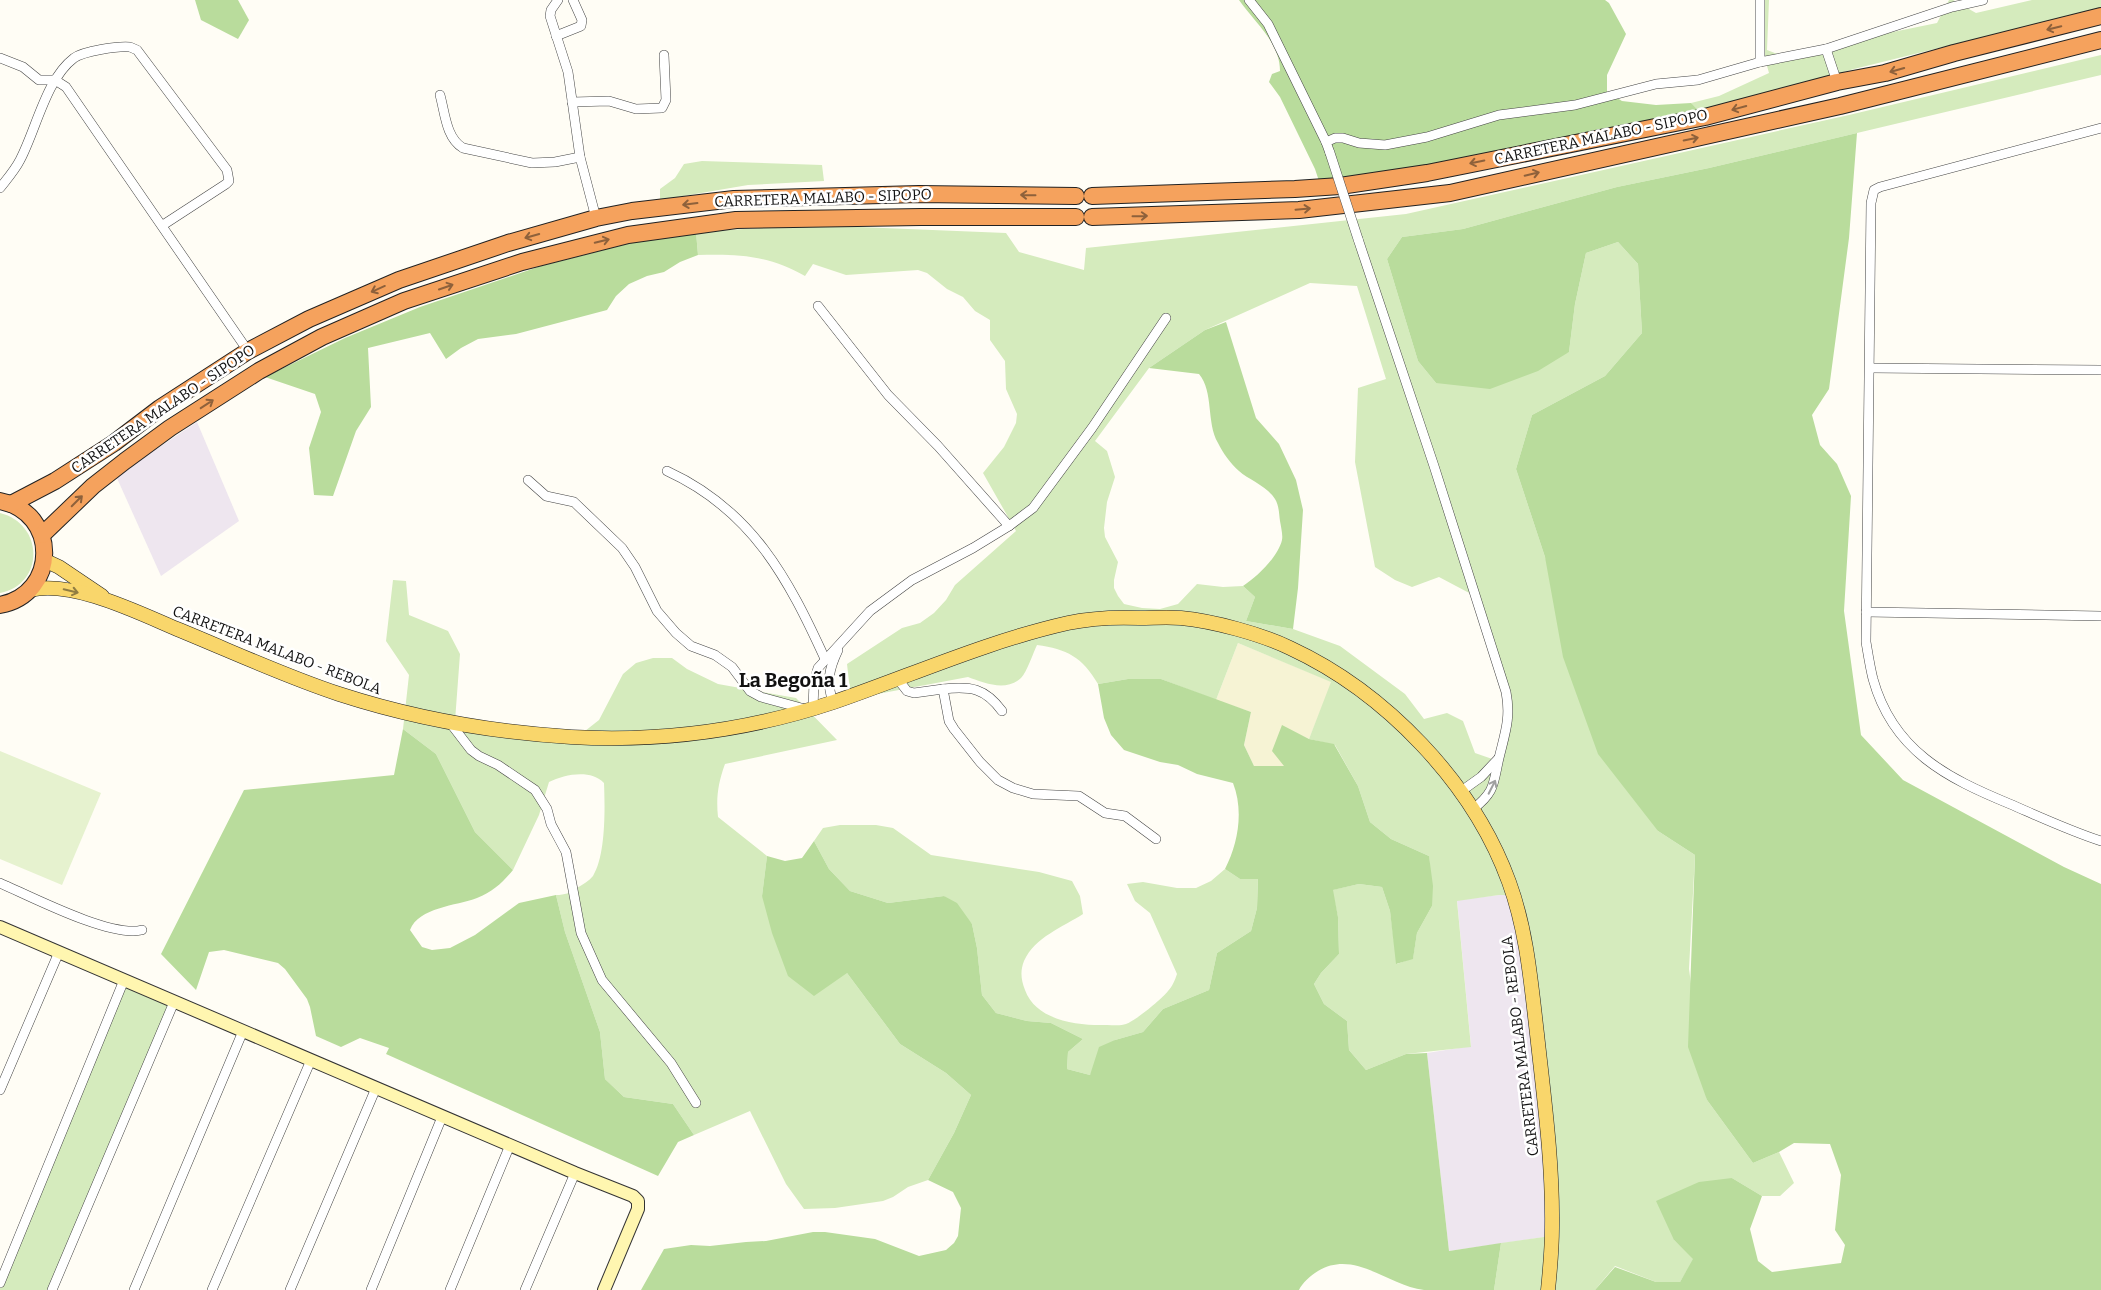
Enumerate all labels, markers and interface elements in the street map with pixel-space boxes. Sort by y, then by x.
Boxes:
one-way arrow [2046,24,2062,33]
one-way arrow [1889,66,1905,75]
one-way arrow [1731,103,1747,113]
street label: CARRETERA MALABO - SIPOPO [1493,106,1709,168]
one-way arrow [1682,133,1698,143]
one-way arrow [1469,158,1485,168]
one-way arrow [1524,169,1540,178]
street label: CARRETERA MALABO - SIPOPO [714,185,932,211]
one-way arrow [1020,190,1036,200]
one-way arrow [683,199,699,209]
one-way arrow [1294,204,1310,214]
one-way arrow [1132,211,1148,221]
one-way arrow [524,232,540,242]
one-way arrow [594,236,610,246]
one-way arrow [438,282,454,291]
one-way arrow [371,284,386,294]
street label: CARRETERA MALABO - SIPOPO [68,341,258,477]
one-way arrow [200,399,214,410]
one-way arrow [71,495,83,507]
one-way arrow [63,587,79,596]
street label: CARRETERA MALABO - REBOLA [170,602,384,698]
district label: La Begoña 1 [739,668,848,692]
one-way arrow [1488,780,1497,795]
street label: CARRETERA MALABO - REBOLA [1497,934,1542,1157]

